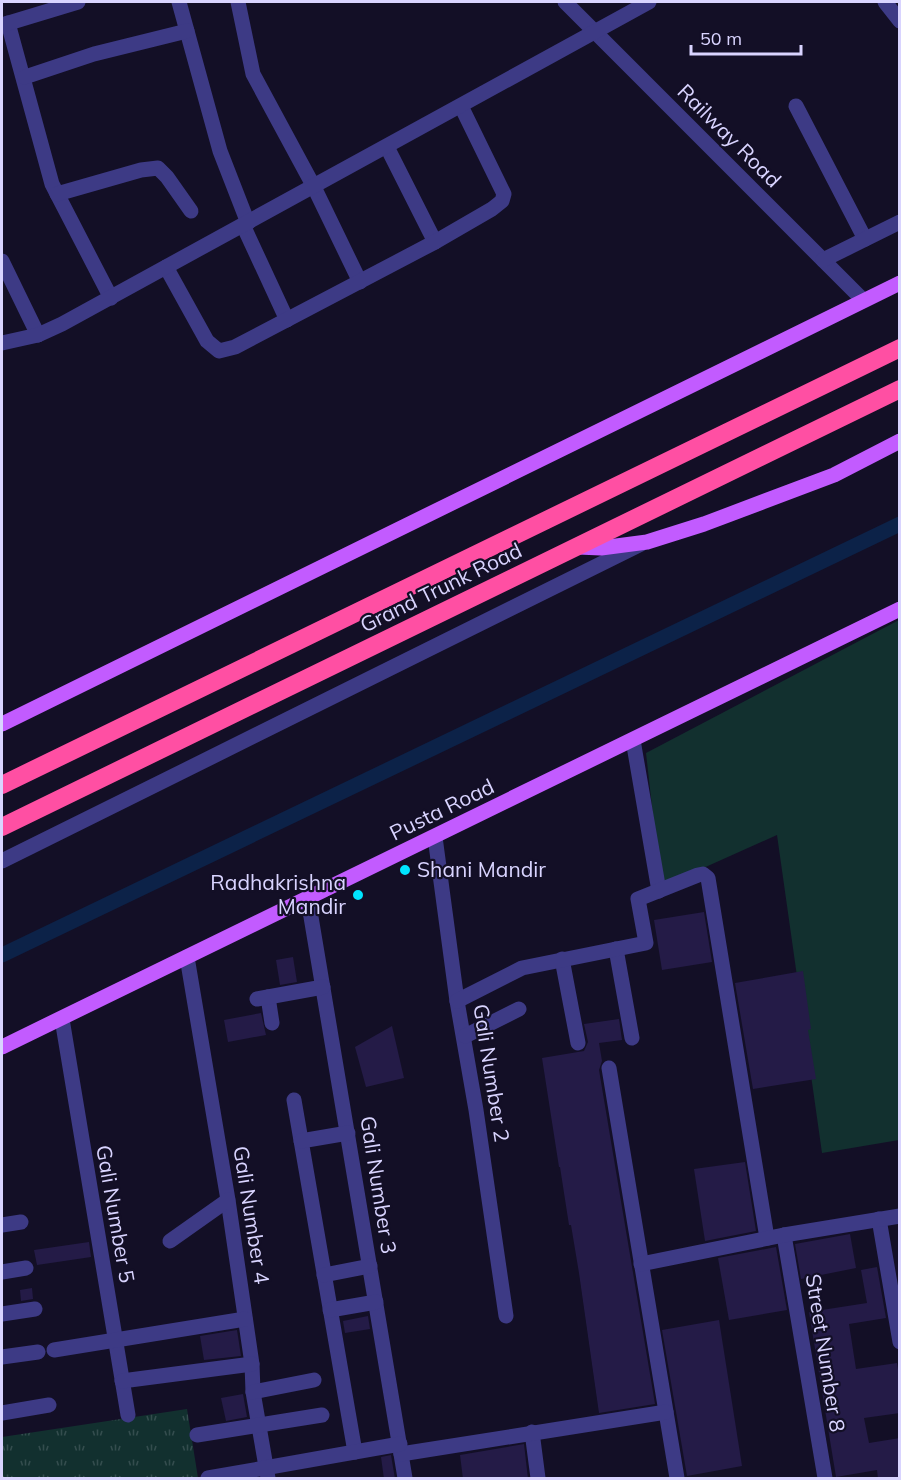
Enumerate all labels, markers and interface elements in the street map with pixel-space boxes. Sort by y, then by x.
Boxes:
scale bar [691,18,800,56]
text: 50 m [700,27,742,50]
street label: Railway Road [673,78,787,192]
street label: Grand Trunk Road [355,537,526,638]
street label: Pusta Road [385,773,498,846]
place label: Shani Mandir [417,856,546,882]
marker: Shani Mandir [398,863,412,877]
place label: Radhakrishna Mandir [210,869,346,919]
marker: Radhakrishna Mandir [351,888,365,902]
street label: Gali Number 2 [468,1002,516,1144]
street label: Gali Number 3 [355,1114,403,1256]
street label: Gali Number 5 [91,1143,141,1285]
street label: Gali Number 4 [228,1144,276,1286]
street label: Street Number 8 [801,1272,851,1434]

